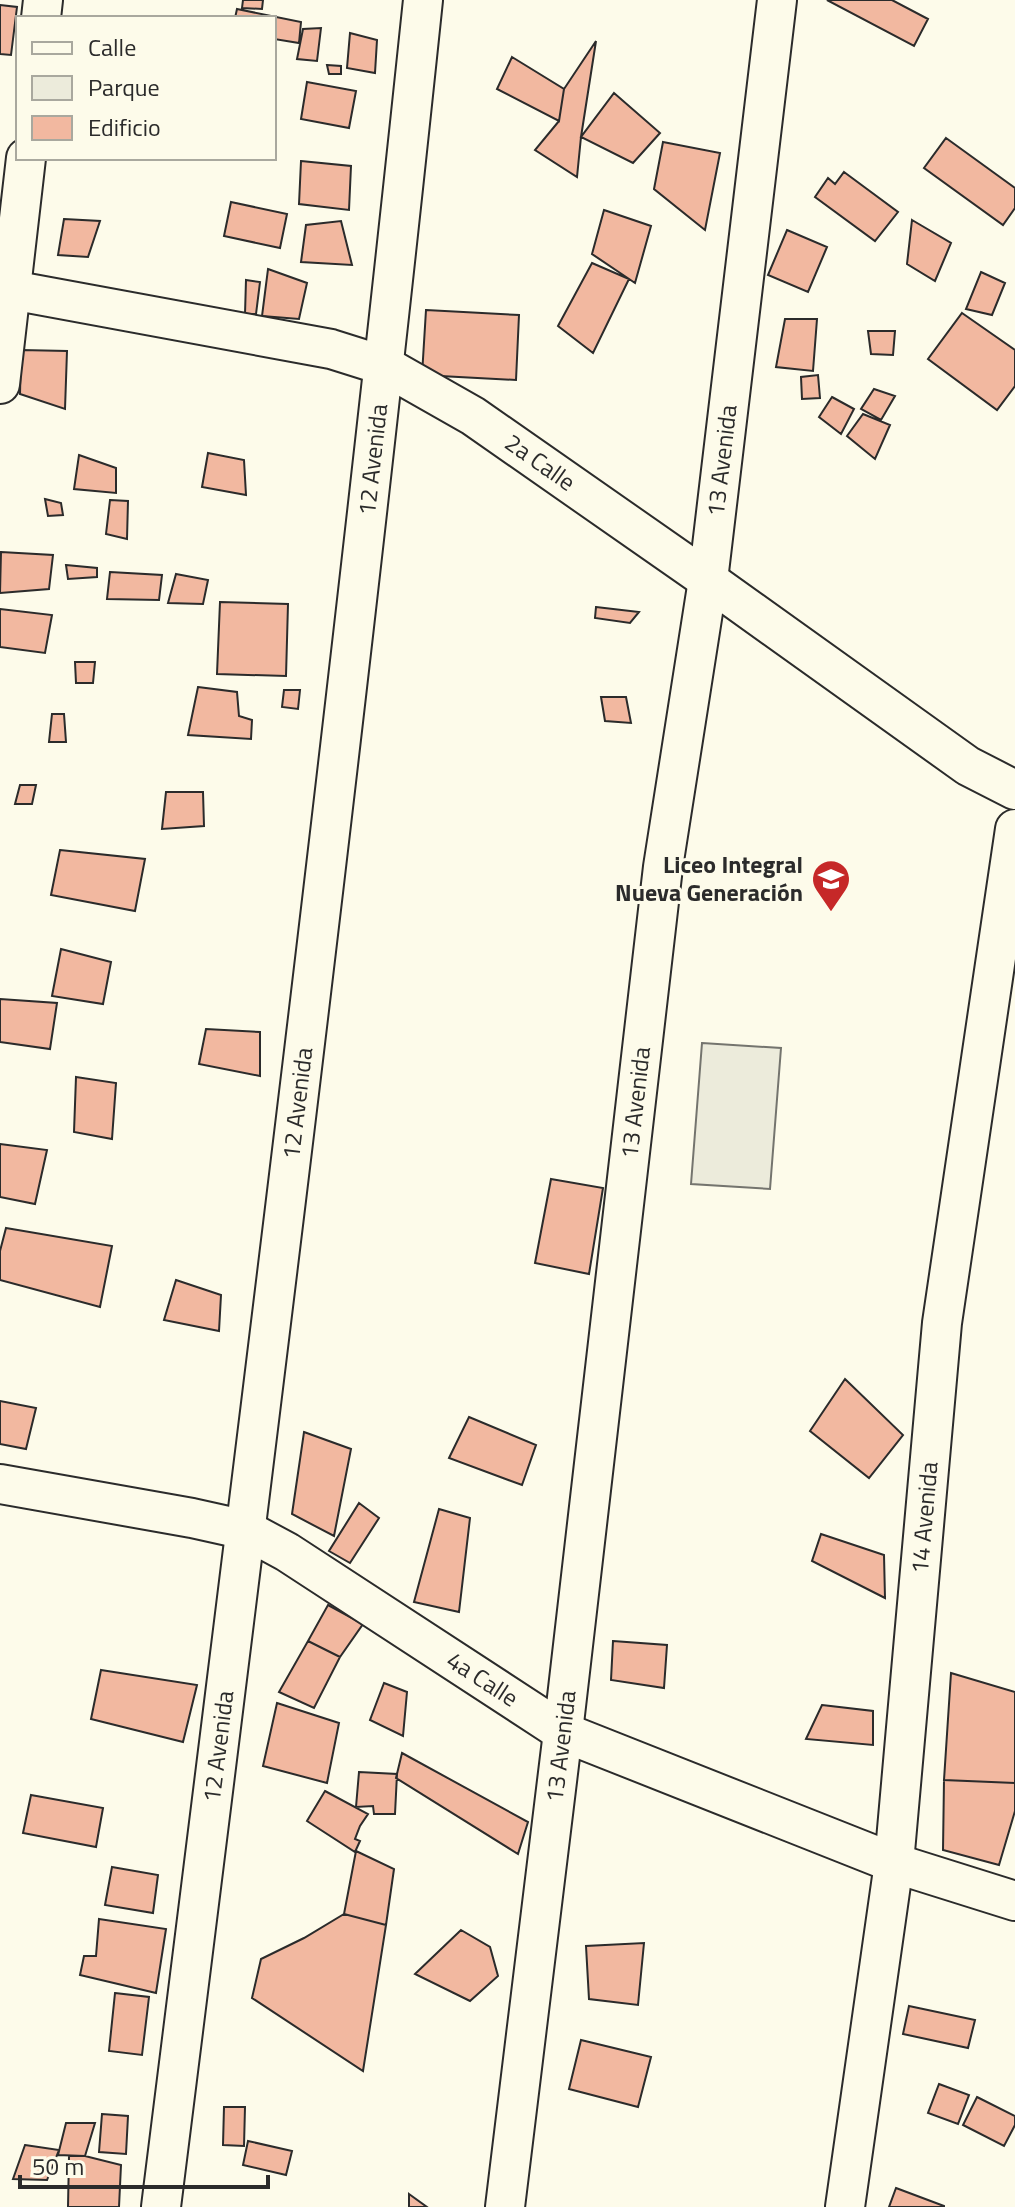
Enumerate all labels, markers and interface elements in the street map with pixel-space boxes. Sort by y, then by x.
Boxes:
legend [16,16,276,160]
text: Calle [88,29,136,65]
text: Parque [88,69,160,105]
text: Edificio [88,109,161,145]
street label: 12 Avenida [348,402,396,518]
street label: 13 Avenida [697,403,746,518]
street label: 2a Calle [498,424,583,499]
place label: Liceo Integral Nueva Generación [615,846,803,910]
school or university icon: Liceo Integral Nueva Generación [810,858,852,913]
street label: 12 Avenida [272,1045,321,1161]
street label: 13 Avenida [610,1045,659,1161]
street label: 14 Avenida [901,1460,947,1575]
street label: 4a Calle [440,1642,526,1715]
street label: 12 Avenida [193,1688,242,1804]
street label: 13 Avenida [536,1688,585,1804]
scale bar [20,2139,268,2189]
text: 50 m [32,2148,84,2184]

